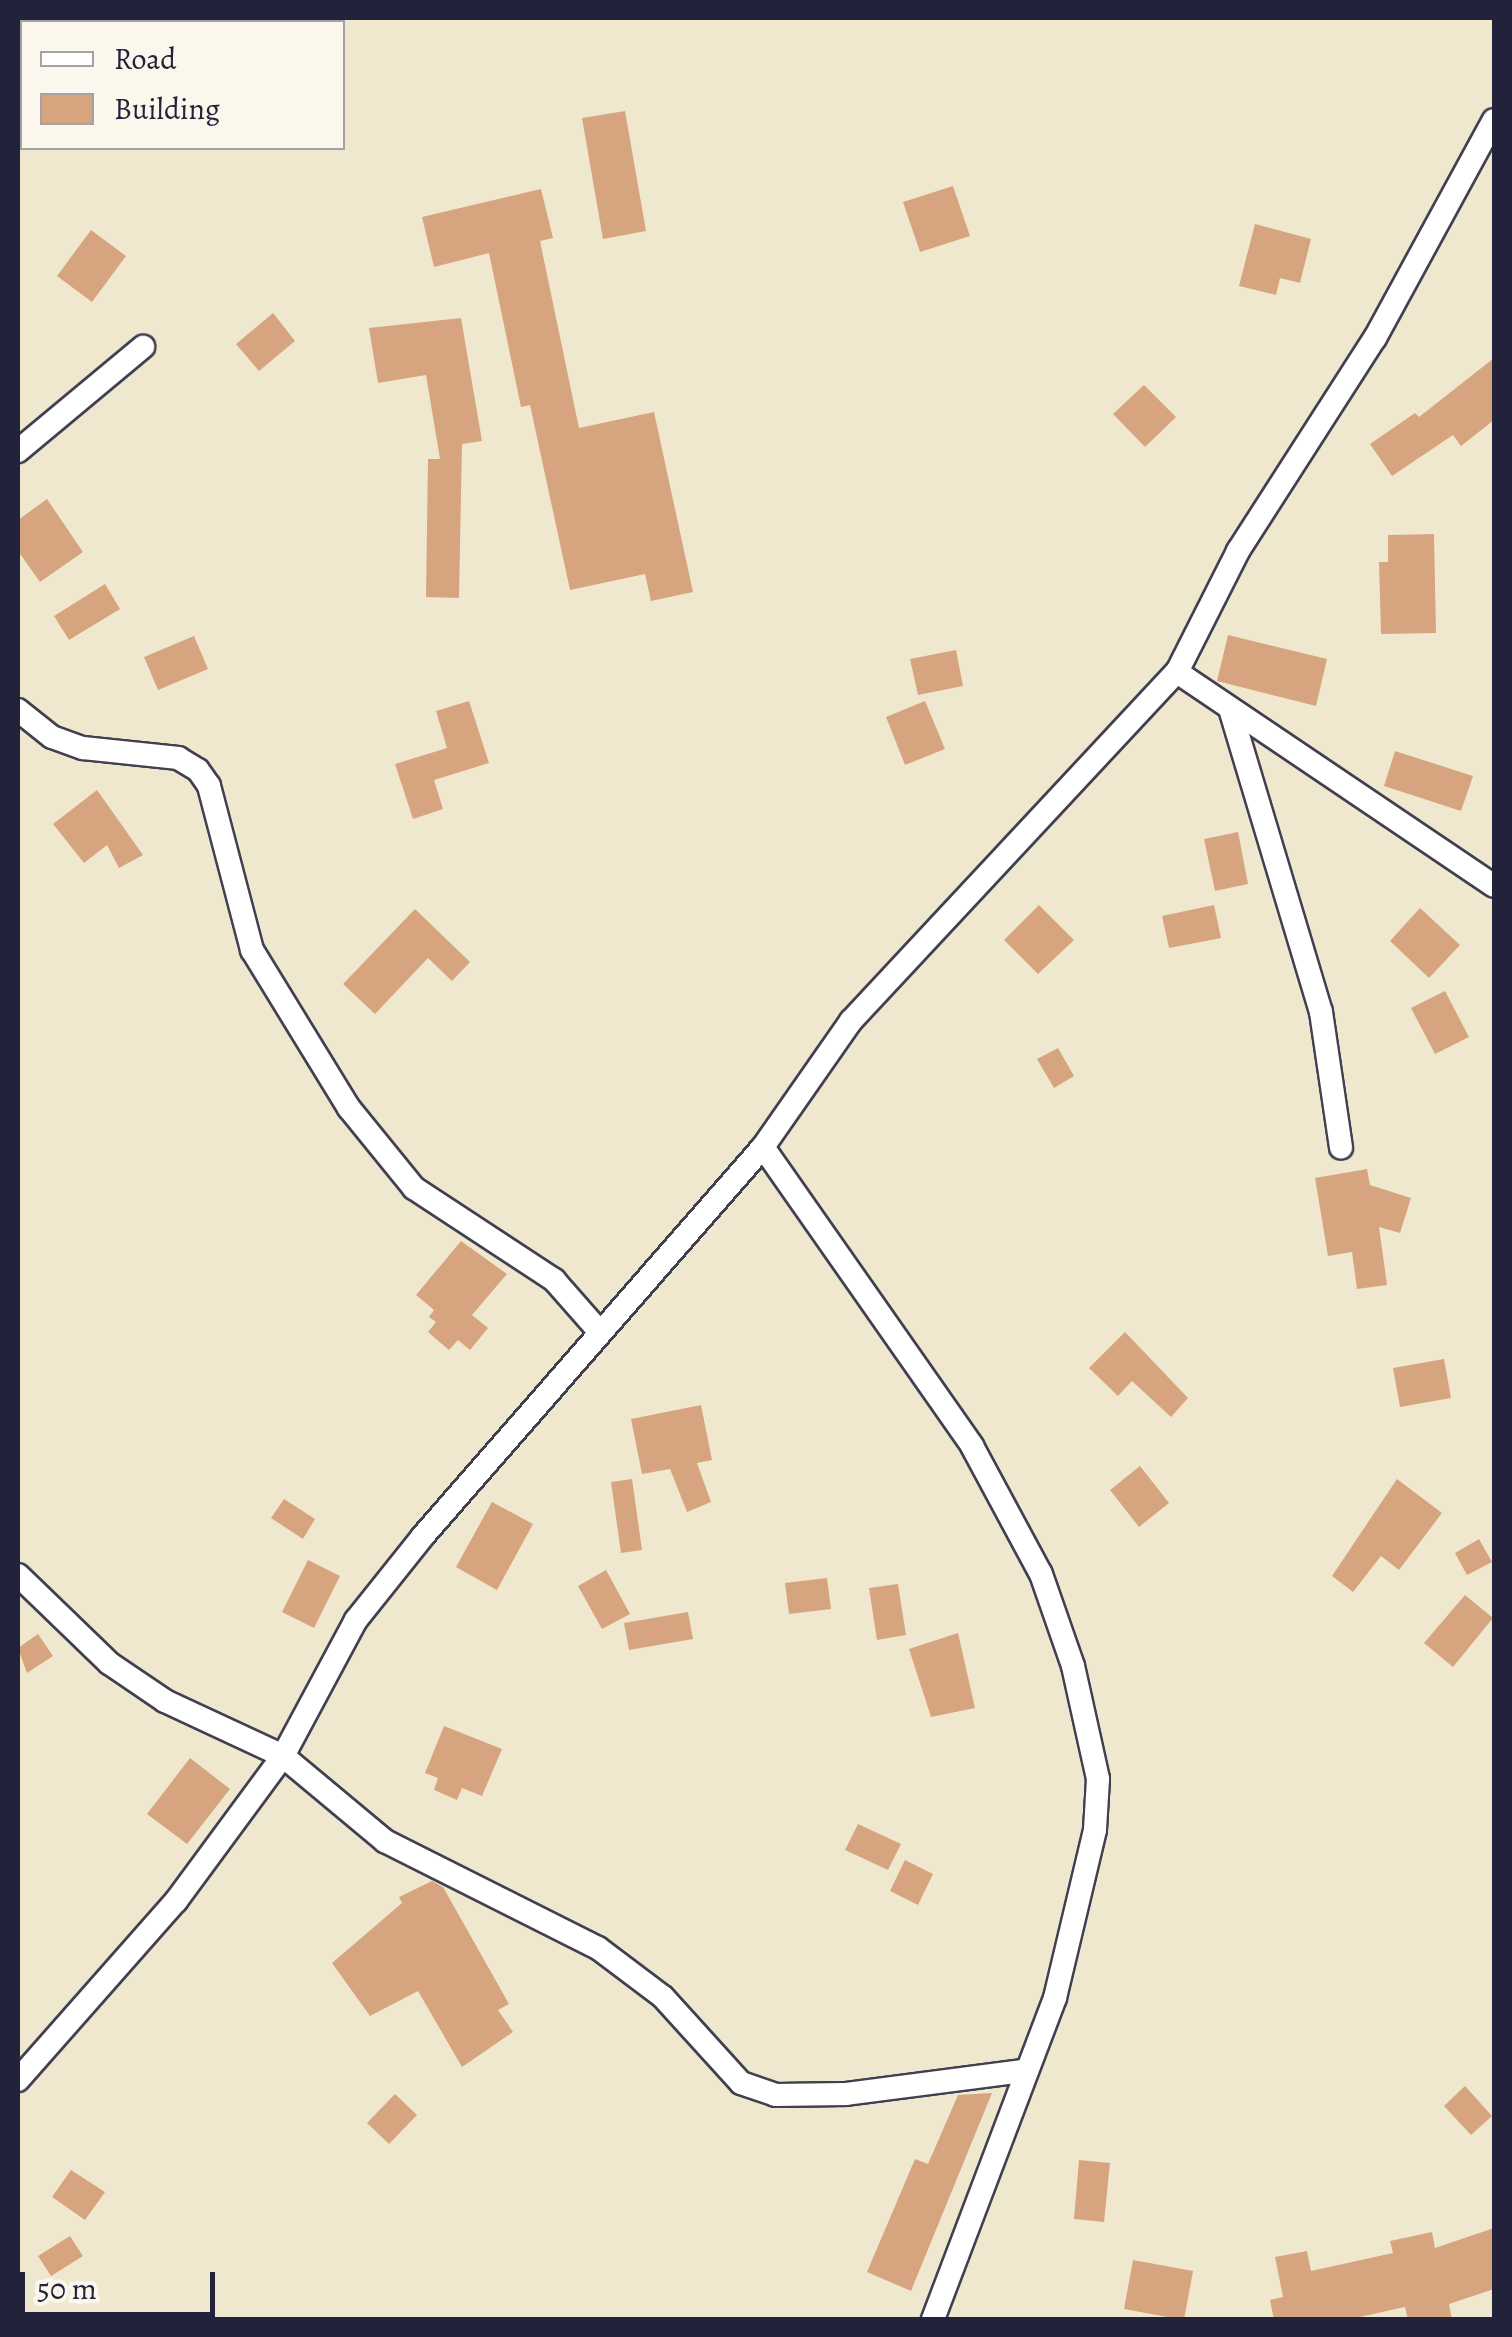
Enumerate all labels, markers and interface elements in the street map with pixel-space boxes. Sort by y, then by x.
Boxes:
legend [20,20,345,150]
text: Road [114,39,176,79]
text: Building [114,89,220,129]
scale bar [25,2252,220,2314]
text: 50 m [37,2269,97,2309]

